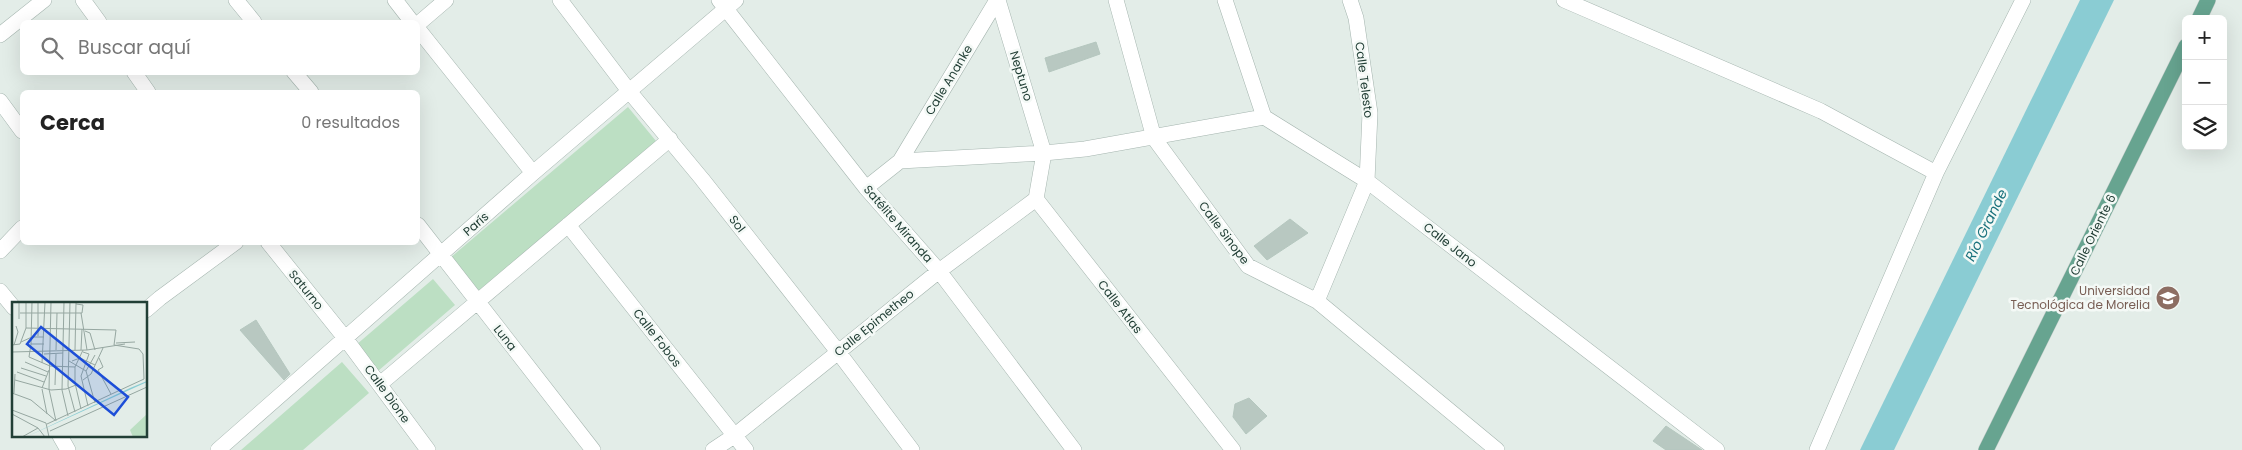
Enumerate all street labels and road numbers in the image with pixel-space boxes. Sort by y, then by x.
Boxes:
street label: Calle Ananke [921,41,976,118]
street label: Calle Telesto [1351,41,1378,119]
street label: Neptuno [1006,49,1037,103]
street label: Satélite Miranda [860,181,937,266]
street label: Calle Oriente 6 [2066,191,2120,278]
street label: Calle Sinope [1195,198,1254,268]
street label: París [459,208,492,239]
street label: Sol [725,211,750,236]
street label: Calle Jano [1420,218,1481,271]
street label: Saturno [285,266,328,314]
street label: Calle Atlas [1094,276,1147,337]
street label: Calle Epimetheo [830,285,917,360]
street label: Calle Fobos [629,305,686,370]
street label: Luna [490,321,521,354]
street label: Calle Dione [360,361,414,426]

